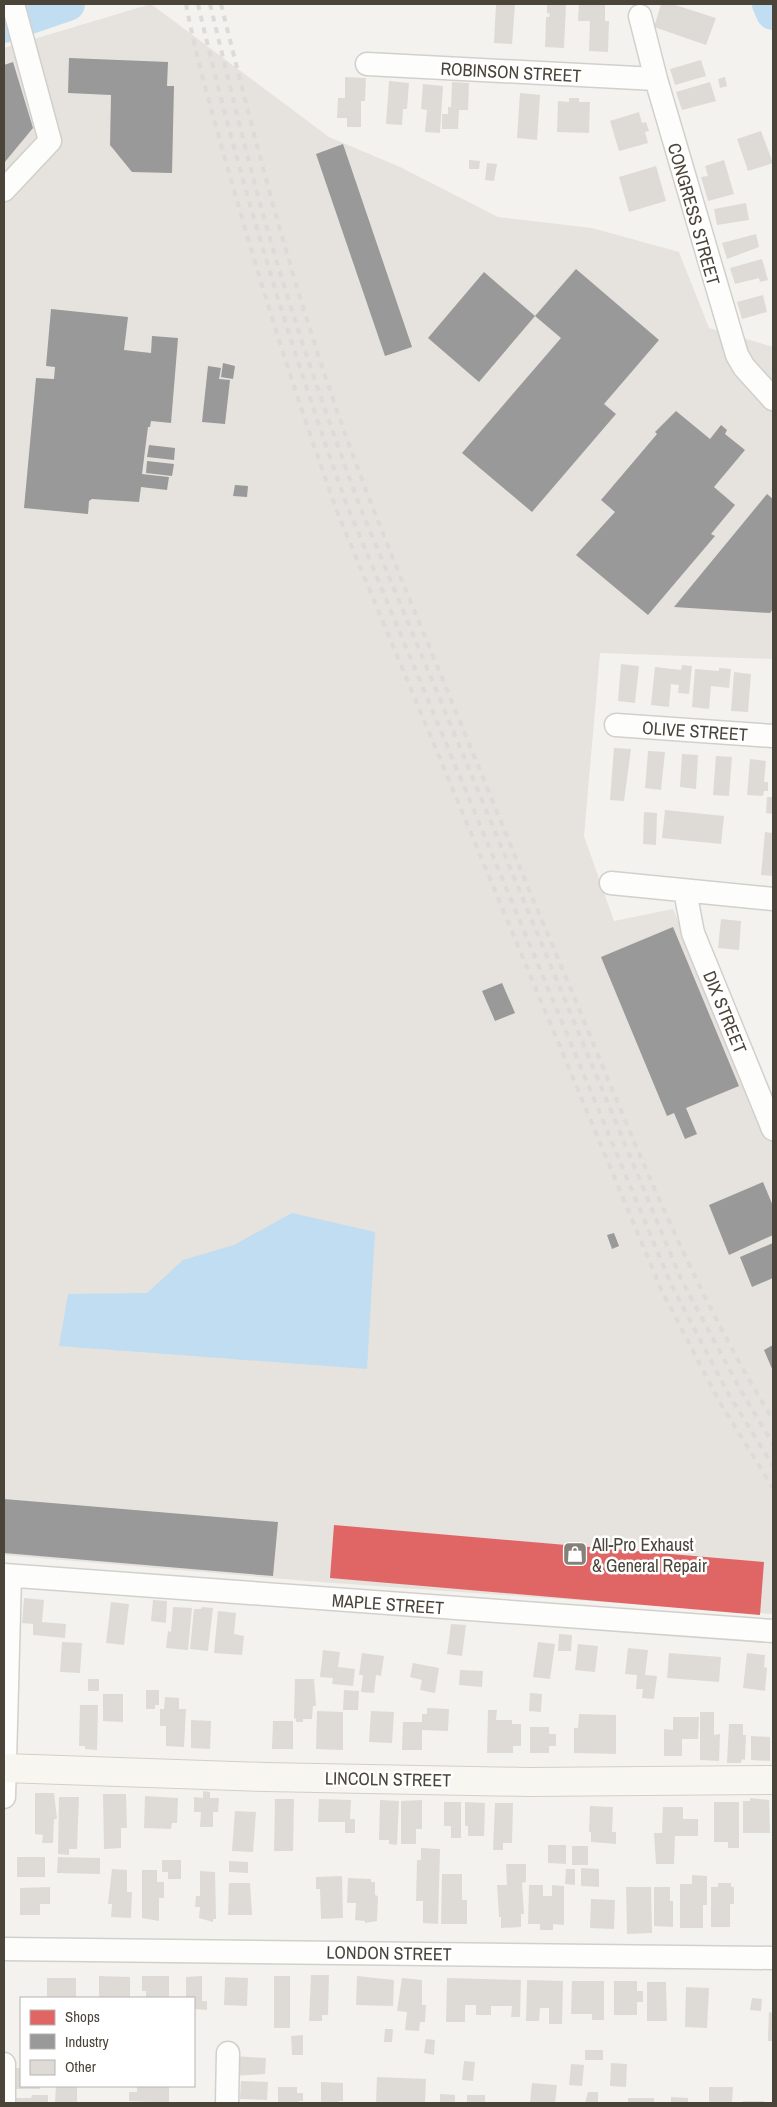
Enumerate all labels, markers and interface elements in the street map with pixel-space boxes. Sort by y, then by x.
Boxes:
street label: ROBINSON STREET [440,56,582,88]
street label: CONGRESS STREET [662,140,726,288]
street label: OLIVE STREET [641,715,749,747]
street label: DIX STREET [697,967,753,1057]
place label: All-Pro Exhaust & General Repair [591,1532,707,1578]
shop icon: All-Pro Exhaust & General Repair [562,1541,588,1567]
street label: MAPLE STREET [331,1588,445,1620]
street label: LINCOLN STREET [325,1765,451,1793]
street label: LONDON STREET [326,1939,452,1967]
legend [20,1997,195,2087]
text: Shops [65,2006,100,2027]
text: Industry [65,2031,110,2052]
text: Other [65,2056,96,2077]

